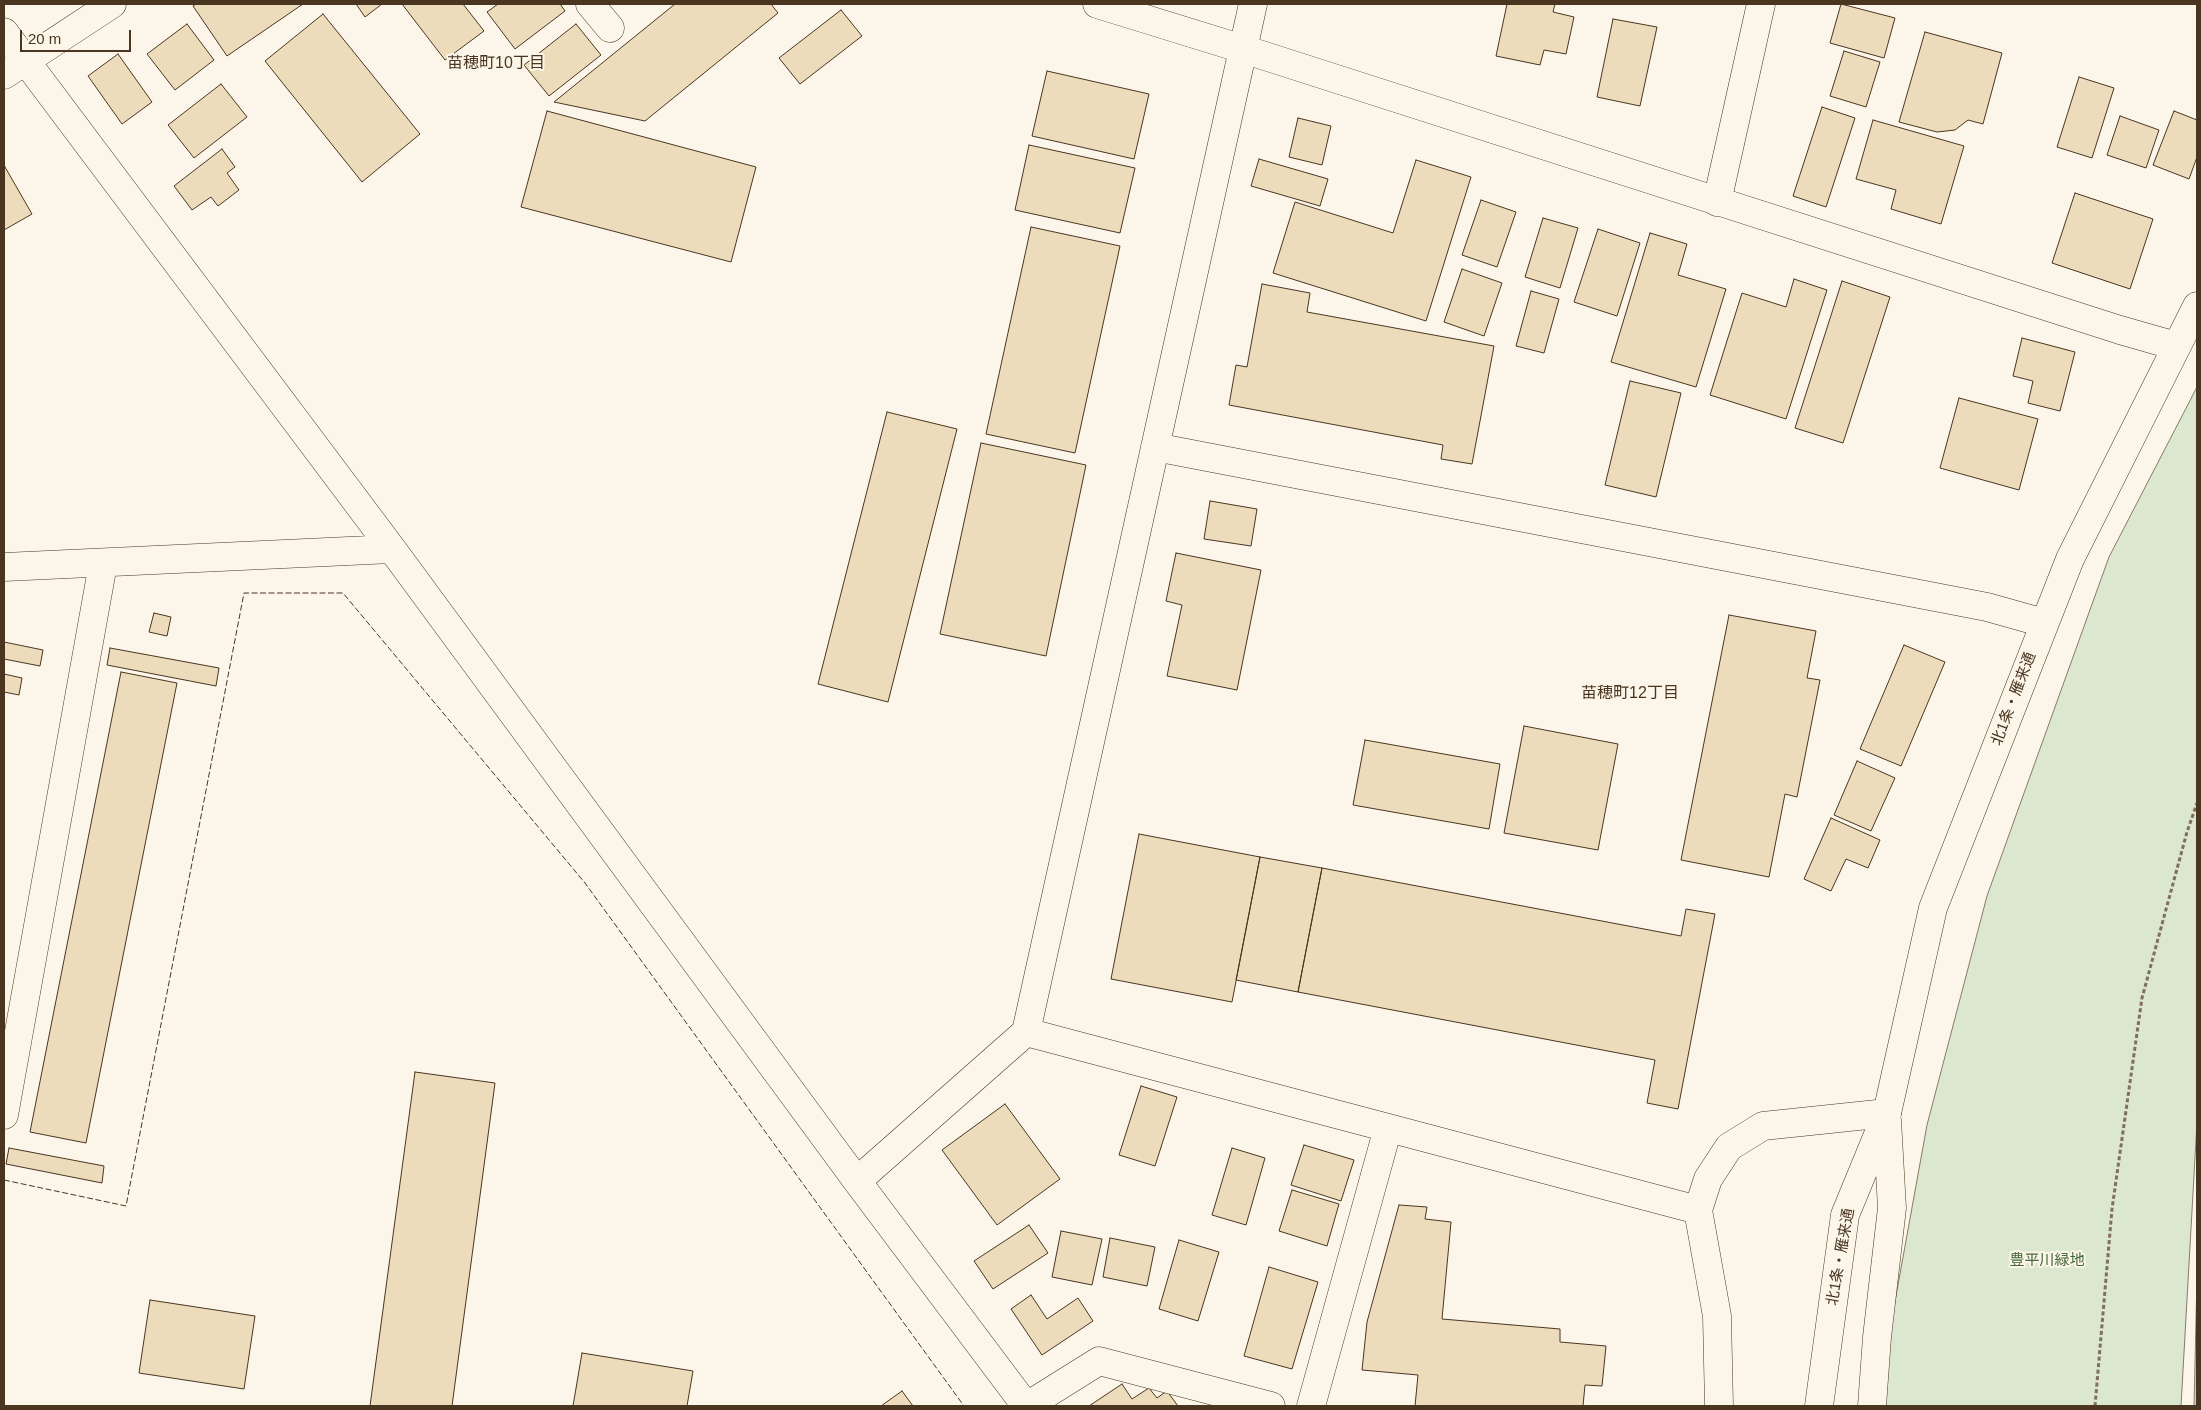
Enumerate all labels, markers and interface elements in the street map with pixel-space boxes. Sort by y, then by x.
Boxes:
scale bar [22,20,134,52]
text: 20 m [28,30,61,47]
district label: 苗穂町10丁目 [447,54,545,74]
street label: 北1条・雁来通 [1988,650,2040,748]
district label: 苗穂町12丁目 [1581,684,1679,704]
street label: 北1条・雁来通 [1824,1207,1858,1307]
park label: 豊平川緑地 [2010,1252,2084,1270]

